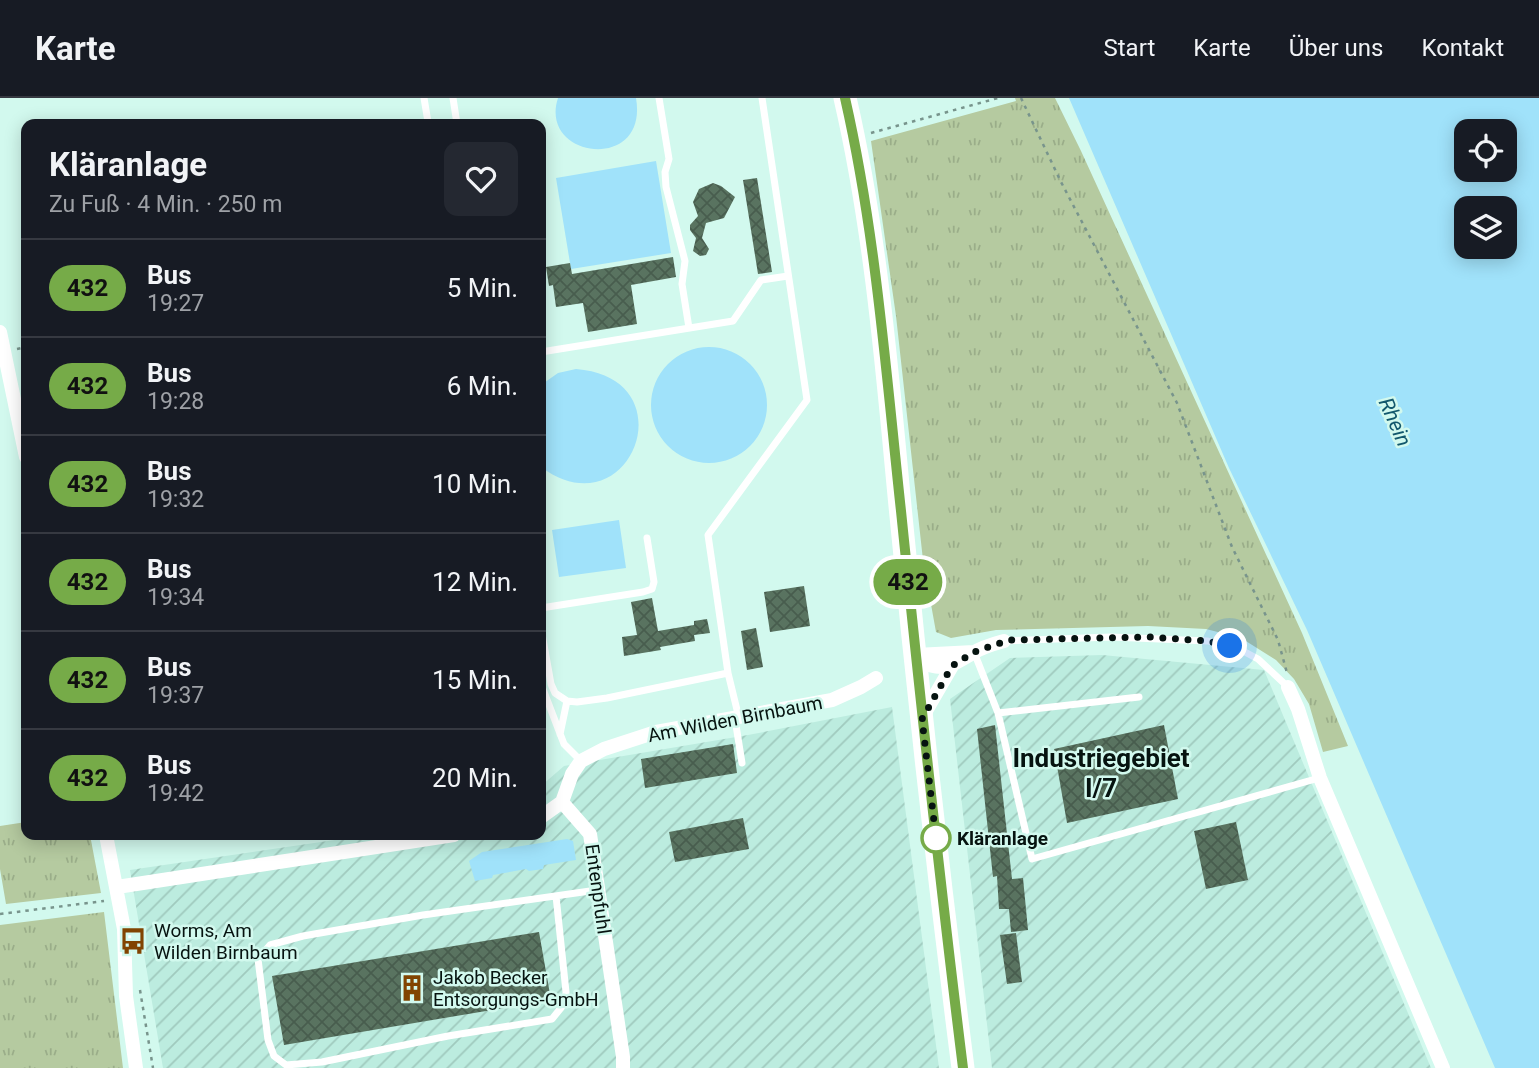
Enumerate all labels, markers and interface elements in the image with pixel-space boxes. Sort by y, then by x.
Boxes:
text: Karte [35,29,116,68]
text: Start [1104,34,1155,62]
text: Karte [1193,34,1251,62]
text: Über uns [1289,34,1383,62]
text: Kontakt [1421,34,1504,62]
map controls [1454,119,1517,259]
button: locate [1454,119,1517,182]
button: heart [444,142,518,216]
text: Kläranlage [49,145,207,184]
text: Zu Fuß · 4 Min. · 250 m [49,191,282,218]
button: layers [1454,196,1517,259]
text: Bus [147,260,192,290]
text: 5 Min. [447,273,518,303]
text: 432 [67,274,108,302]
text: 19:27 [147,290,204,317]
text: Bus [147,358,192,388]
text: 6 Min. [447,371,518,401]
text: 432 [67,372,108,400]
text: 19:28 [147,388,204,415]
water label: Rhein [1374,394,1416,450]
text: Bus [147,456,192,486]
text: 10 Min. [432,469,518,499]
text: 432 [67,470,108,498]
text: 19:32 [147,486,204,513]
text: Bus [147,554,192,584]
line badge: 432 [868,559,948,605]
text: 12 Min. [432,567,518,597]
text: 432 [67,568,108,596]
text: 432 [887,568,929,596]
text: 19:34 [147,584,204,611]
your location [1212,628,1247,663]
text: Bus [147,652,192,682]
text: 15 Min. [432,665,518,695]
text: 432 [67,666,108,694]
text: 19:37 [147,682,204,709]
street label: Am Wilden Birnbaum [646,691,824,747]
district label: Industriegebiet I/7 [1012,743,1190,803]
text: Bus [147,750,192,780]
text: 20 Min. [432,763,518,793]
text: 432 [67,764,108,792]
text: 19:42 [147,780,204,807]
marker: Kläranlage [921,823,951,853]
place label: Kläranlage [957,827,1048,850]
street label: Entenpfuhl [580,842,616,936]
place label: Worms, Am Wilden Birnbaum [154,919,298,964]
bus stop icon: Worms, Am Wilden Birnbaum [118,926,148,956]
place label: Jakob Becker Entsorgungs-GmbH [433,966,599,1011]
building icon: Jakob Becker Entsorgungs-GmbH [397,973,427,1003]

